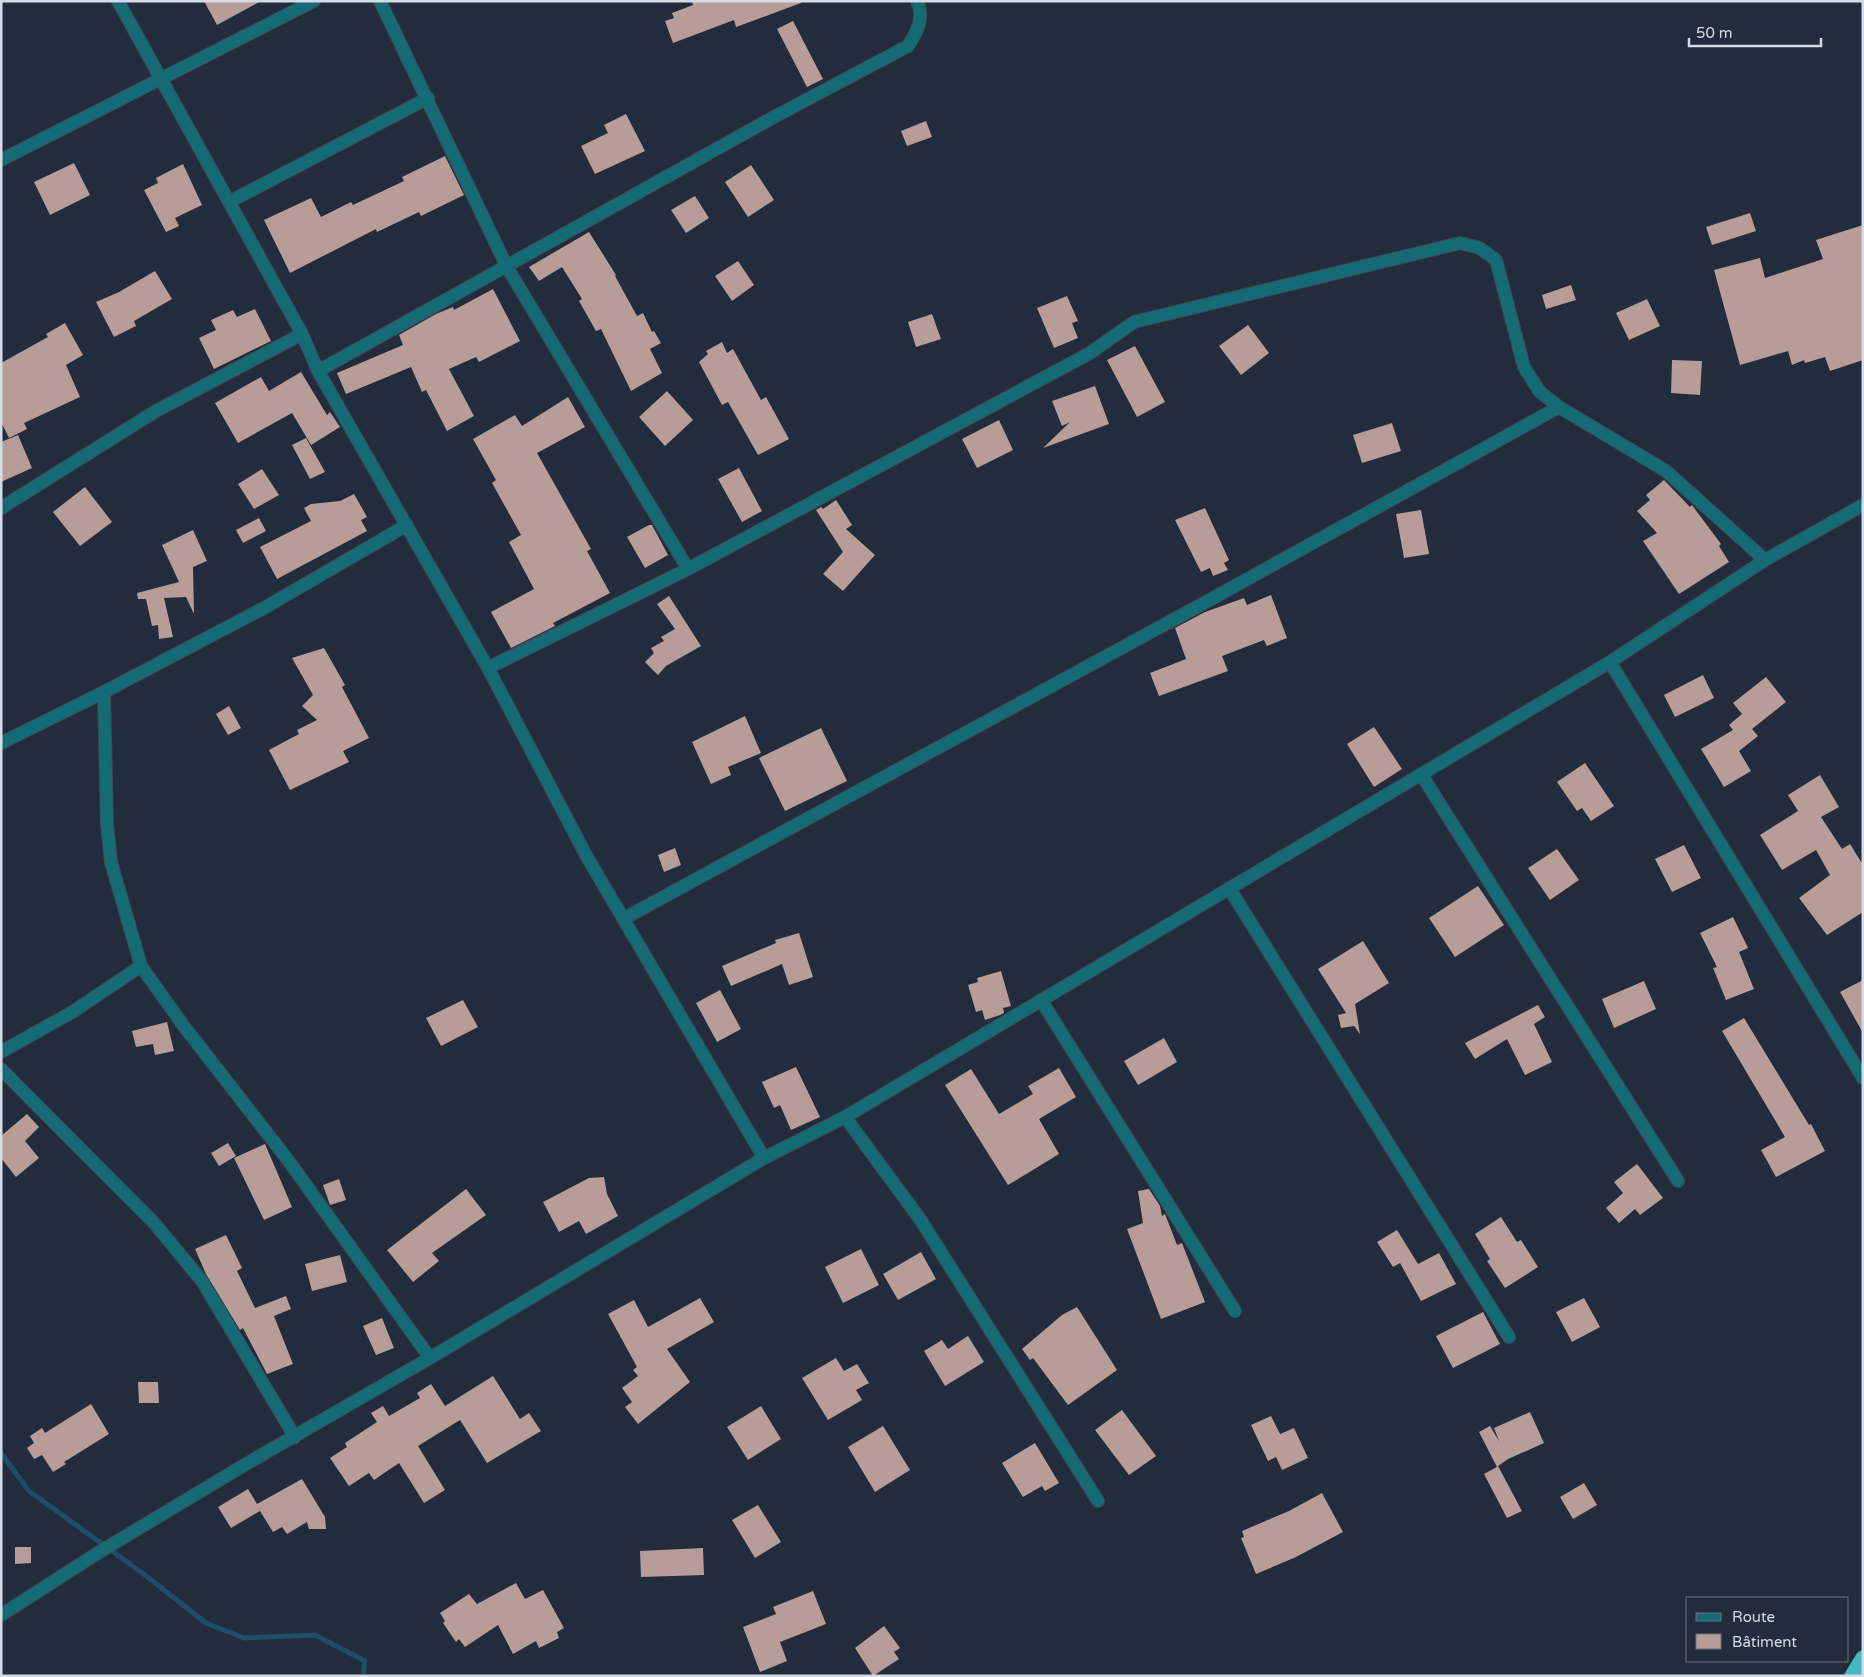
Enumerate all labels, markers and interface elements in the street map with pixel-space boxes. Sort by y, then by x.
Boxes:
scale bar [1689,15,1822,47]
text: 50 m [1696,24,1733,42]
legend [1686,1597,1849,1662]
text: Route [1732,1608,1775,1626]
text: Bâtiment [1732,1633,1797,1651]

